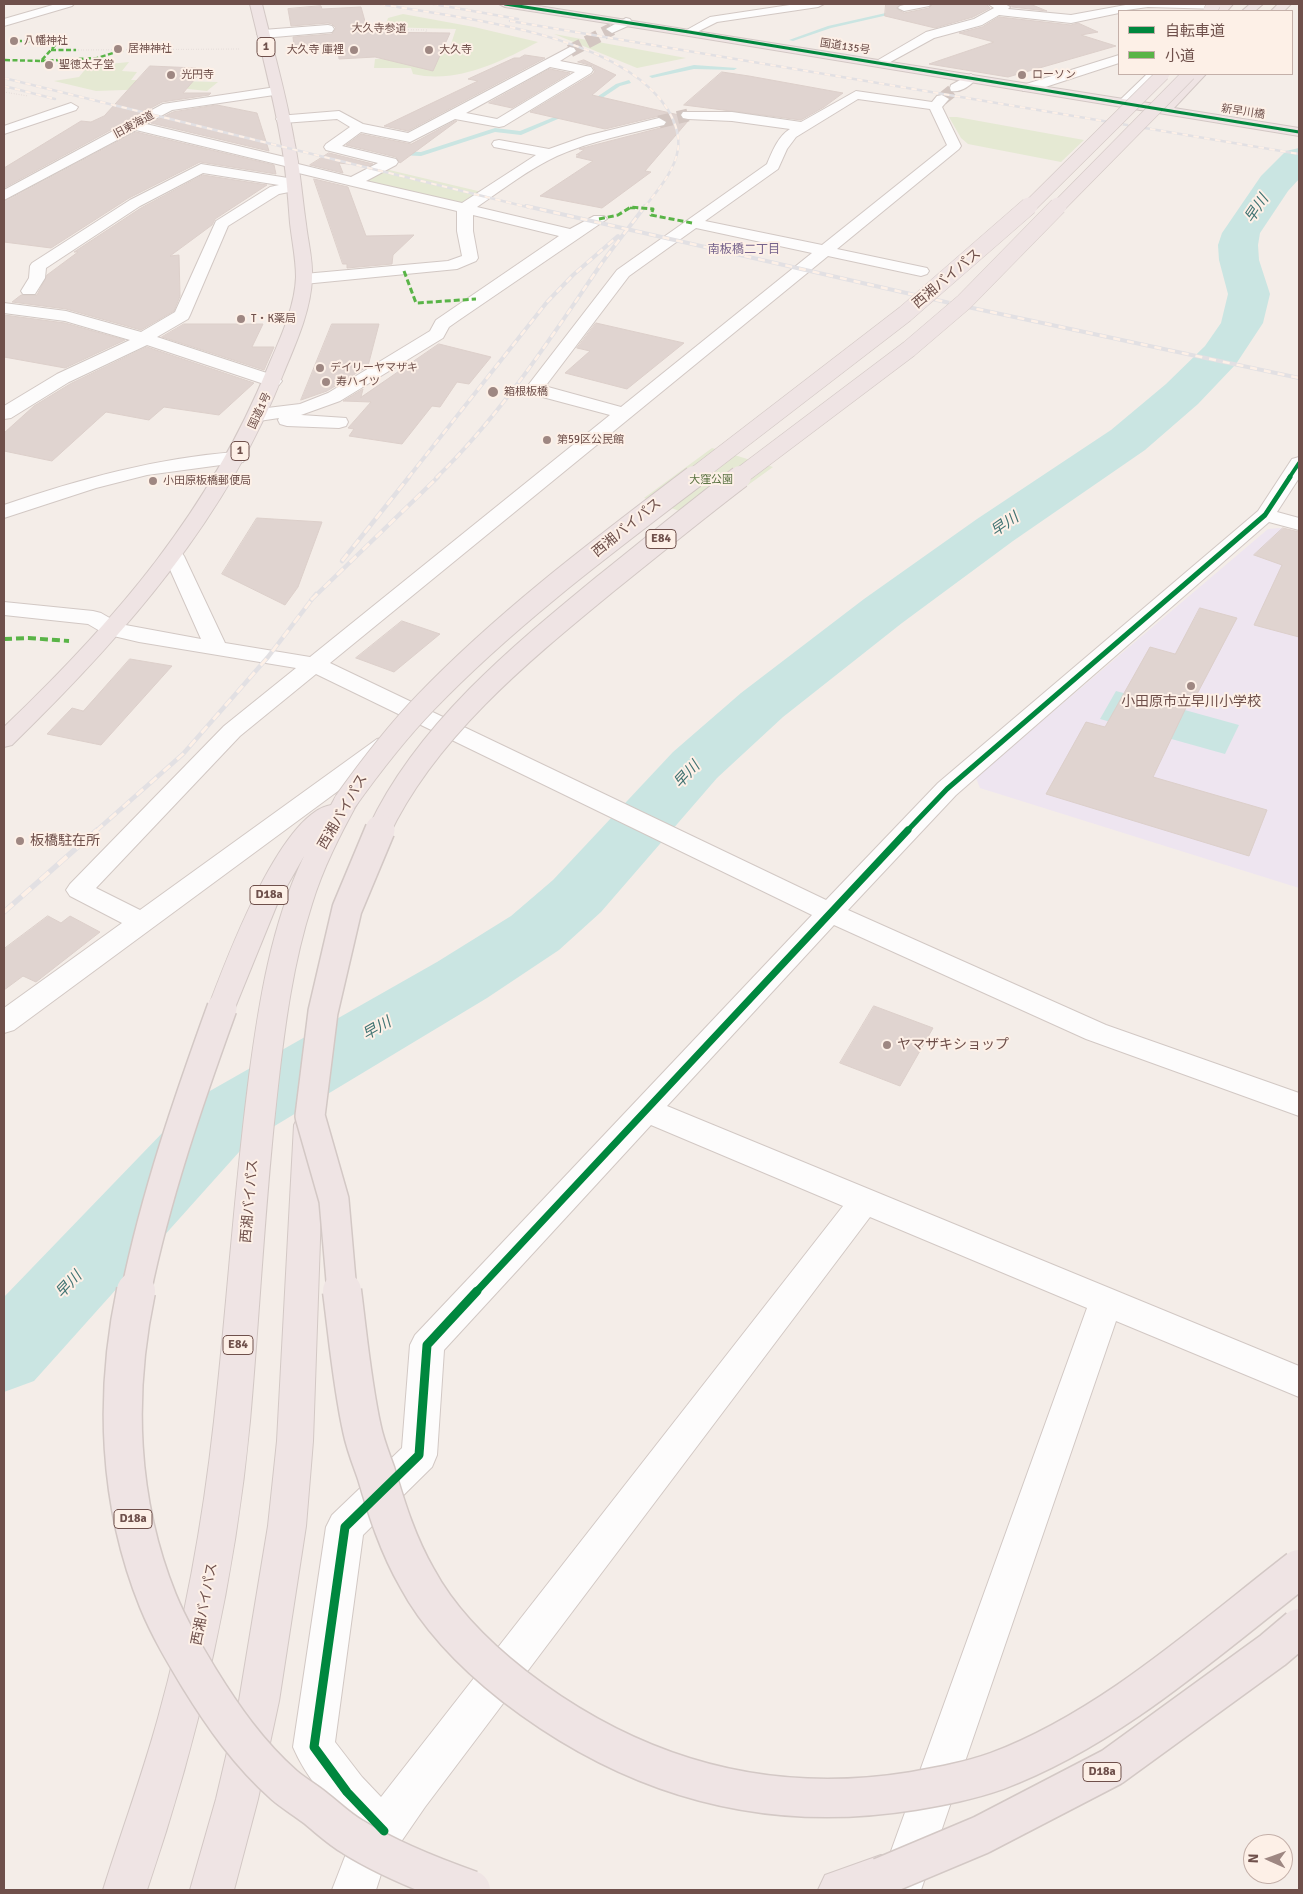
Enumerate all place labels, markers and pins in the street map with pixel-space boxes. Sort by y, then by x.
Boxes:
place label: 八幡神社 [24,34,68,48]
marker: 八幡神社 [8,35,20,47]
place label: 居神神社 [128,42,172,56]
marker: 居神神社 [112,43,124,55]
place label: 大久寺 庫裡 [287,43,344,57]
place label: 大久寺 [439,43,472,57]
marker: 大久寺 庫裡 [348,44,360,56]
marker: 大久寺 [423,44,435,56]
place label: 聖徳太子堂 [59,58,114,72]
marker: 聖徳太子堂 [43,59,55,71]
place label: 光円寺 [181,68,214,82]
place label: ローソン [1032,68,1076,82]
marker: 光円寺 [165,69,177,81]
marker: ローソン [1016,69,1028,81]
place label: T・K薬局 [251,312,296,326]
marker: T・K薬局 [235,313,247,325]
place label: デイリーヤマザキ [330,361,418,375]
marker: デイリーヤマザキ [314,362,326,374]
place label: 寿ハイツ [336,375,380,389]
marker: 寿ハイツ [320,376,332,388]
marker: 箱根板橋 [486,385,500,399]
place label: 箱根板橋 [504,385,548,399]
place label: 第59区公民館 [557,433,624,447]
marker: 第59区公民館 [541,434,553,446]
place label: 小田原板橋郵便局 [163,474,251,488]
marker: 小田原板橋郵便局 [147,475,159,487]
marker: 小田原市立早川小学校 [1185,680,1197,692]
place label: 小田原市立早川小学校 [1121,694,1261,710]
place label: 板橋駐在所 [30,833,100,849]
marker: 板橋駐在所 [14,835,26,847]
place label: ヤマザキショップ [897,1037,1009,1053]
marker: ヤマザキショップ [881,1039,893,1051]

